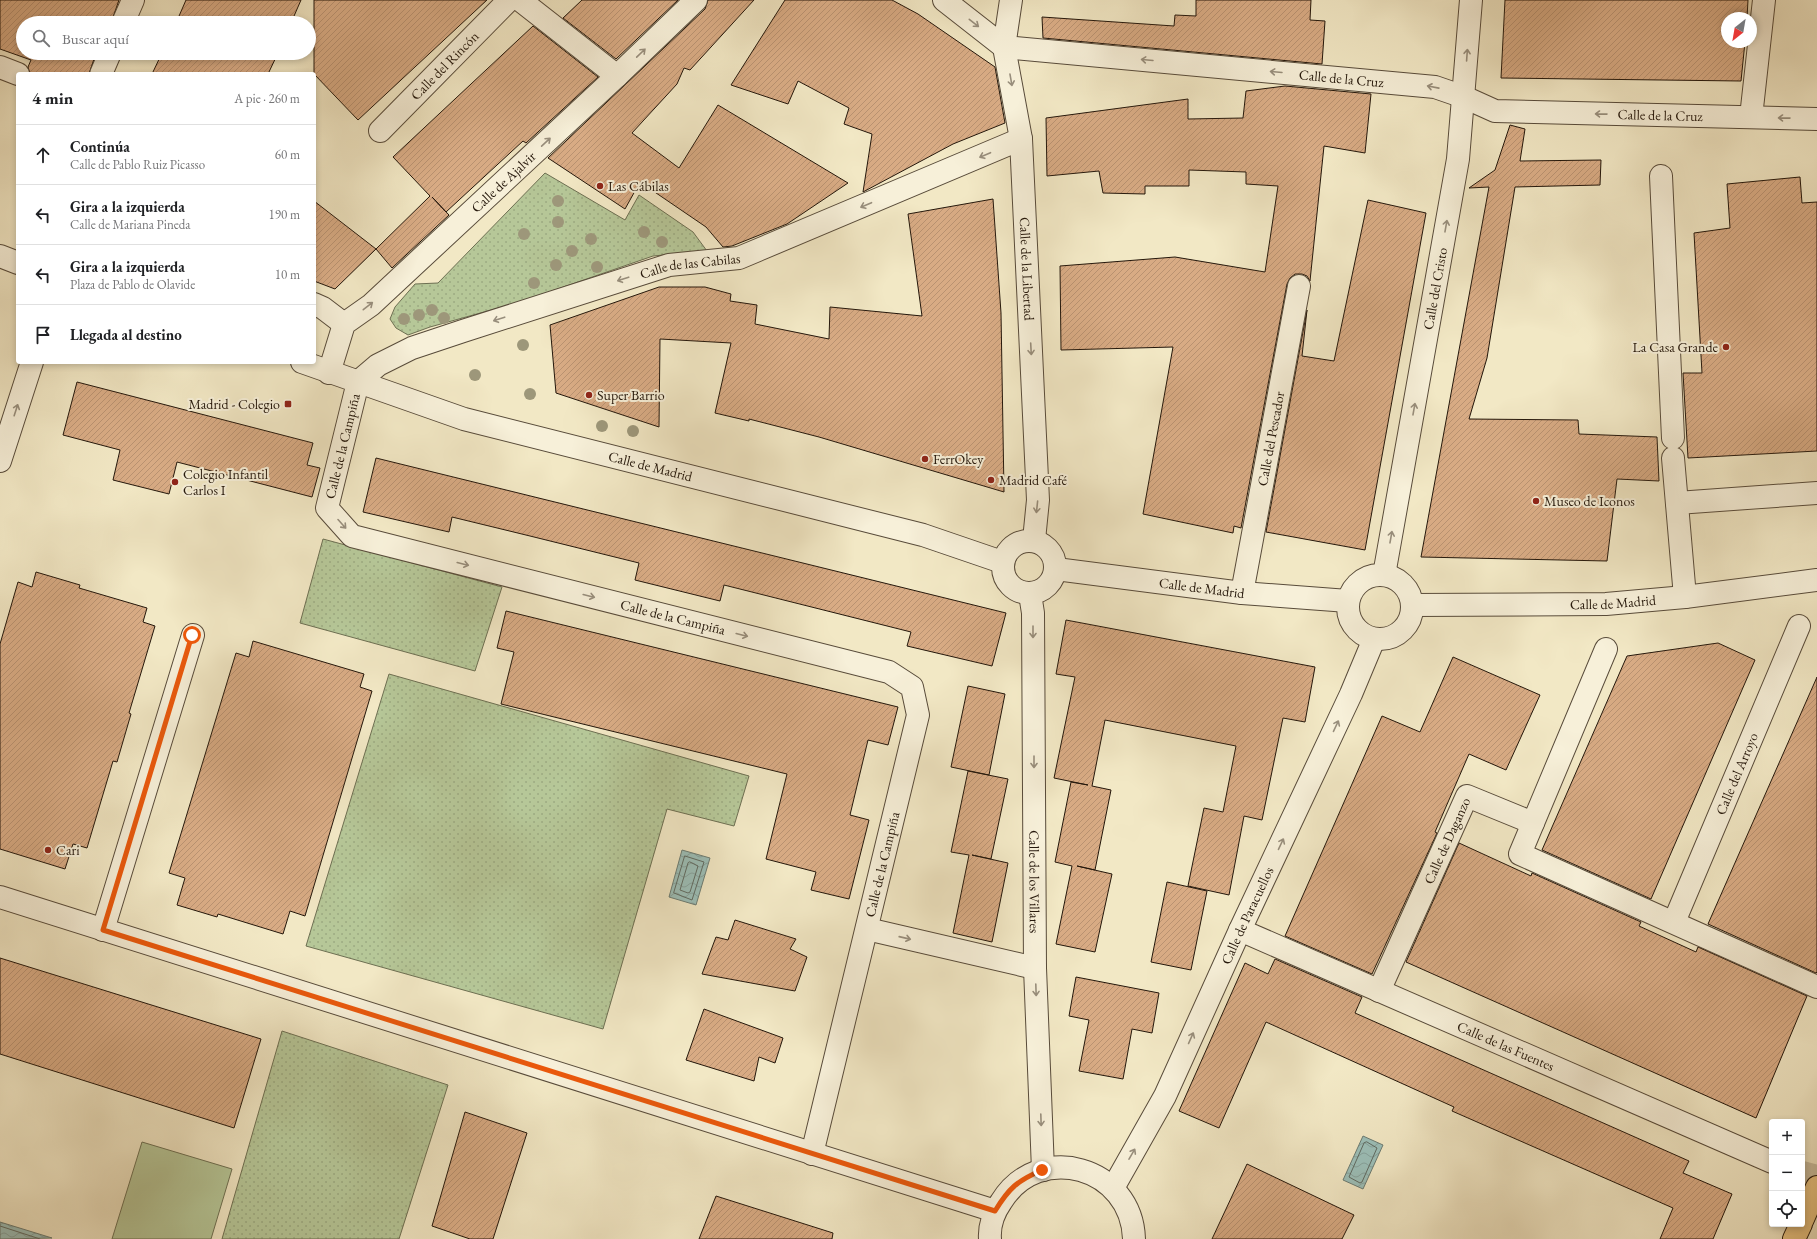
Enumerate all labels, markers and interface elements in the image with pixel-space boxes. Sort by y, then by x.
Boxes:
north arrow [1721,12,1757,48]
search box [16,16,316,60]
one-way arrow [969,19,980,28]
icon: search [30,27,52,49]
street label: Calle del Rincón [407,27,483,104]
text: Buscar aquí [62,29,129,48]
one-way arrow [636,48,646,58]
one-way arrow [1464,49,1471,62]
one-way arrow [1141,56,1154,64]
street label: Calle de la Cruz [1298,65,1385,91]
one-way arrow [1270,68,1283,76]
one-way arrow [1007,73,1015,86]
one-way arrow [1427,83,1440,91]
text: 4 min [32,87,73,109]
text: A pie · 260 m [234,90,300,107]
street label: Calle de la Cruz [1617,105,1704,125]
one-way arrow [1595,110,1608,118]
one-way arrow [1778,114,1791,122]
text: Continúa [70,137,130,156]
one-way arrow [541,137,551,147]
icon: ahead [32,144,54,166]
text: 60 m [275,146,300,163]
street label: Calle de Ajalvir [467,147,540,216]
one-way arrow [980,151,992,159]
text: Calle de Pablo Ruiz Picasso [70,156,205,173]
place label: Las Cábilas [608,177,669,195]
marker: Las Cábilas [595,181,605,191]
text: Gira a la izquierda [70,197,185,216]
one-way arrow [860,202,872,209]
icon: left [32,204,54,226]
text: 190 m [269,206,300,223]
text: Calle de Mariana Pineda [70,216,191,233]
street label: Calle de la Libertad [1016,217,1039,322]
one-way arrow [1443,220,1451,233]
street label: Calle del Cristo [1419,246,1451,331]
street label: Calle de las Cabilas [637,249,742,283]
text: Gira a la izquierda [70,257,185,276]
icon: left [32,264,54,286]
text: 10 m [275,266,300,283]
text: Plaza de Pablo de Olavide [70,276,195,293]
one-way arrow [616,276,629,283]
one-way arrow [363,302,374,311]
one-way arrow [493,316,506,323]
icon: arrive [32,324,54,346]
text: Llegada al destino [70,325,182,344]
place label: La Casa Grande [1633,338,1719,356]
one-way arrow [1027,342,1035,355]
marker: La Casa Grande [1721,342,1731,352]
place label: Super Barrio [597,386,665,404]
street label: Calle del Pescador [1253,389,1288,488]
marker: Super Barrio [584,390,594,400]
street label: Calle de la Campiña [321,391,364,501]
place label: Madrid - Colegio [188,395,280,413]
marker: Madrid - Colegio [283,399,293,409]
one-way arrow [1410,403,1418,416]
one-way arrow [13,404,20,417]
street label: Calle de Madrid [606,447,695,486]
place label: FerrOkey [933,450,984,468]
marker: FerrOkey [920,454,930,464]
place label: Colegio Infantil Carlos I [183,465,269,499]
place label: Madrid Café [999,471,1068,489]
marker: Madrid Café [986,475,996,485]
marker: Colegio Infantil Carlos I [170,477,180,487]
place label: Museo de Iconos [1544,492,1635,510]
marker: Museo de Iconos [1531,496,1541,506]
one-way arrow [1034,500,1041,513]
one-way arrow [337,519,346,529]
one-way arrow [1387,531,1395,544]
one-way arrow [456,561,469,568]
street label: Calle de Madrid [1158,573,1247,602]
street label: Calle de Madrid [1570,591,1658,613]
one-way arrow [582,593,595,600]
street label: Calle de la Campiña [619,595,728,639]
one-way arrow [1029,625,1037,638]
route start [183,626,201,644]
one-way arrow [735,631,748,639]
one-way arrow [1333,720,1340,732]
street label: Calle del Arroyo [1711,730,1762,818]
one-way arrow [1030,755,1038,768]
street label: Calle de Daganzo [1419,794,1474,887]
street label: Calle de la Campiña [861,809,903,919]
street label: Calle de los Villares [1025,830,1044,934]
one-way arrow [1278,838,1285,850]
place label: Cari [56,841,80,859]
marker: Cari [43,845,53,855]
street label: Calle de Paracuellos [1217,863,1278,967]
one-way arrow [898,934,911,942]
one-way arrow [1032,983,1040,996]
street label: Calle de las Fuentes [1455,1017,1558,1075]
one-way arrow [1188,1032,1195,1044]
one-way arrow [1037,1113,1045,1126]
map controls [1769,1119,1805,1227]
button: + [1769,1119,1805,1155]
one-way arrow [1129,1148,1137,1160]
button: − [1769,1155,1805,1191]
route end [1033,1161,1051,1179]
button: locate [1769,1191,1805,1227]

